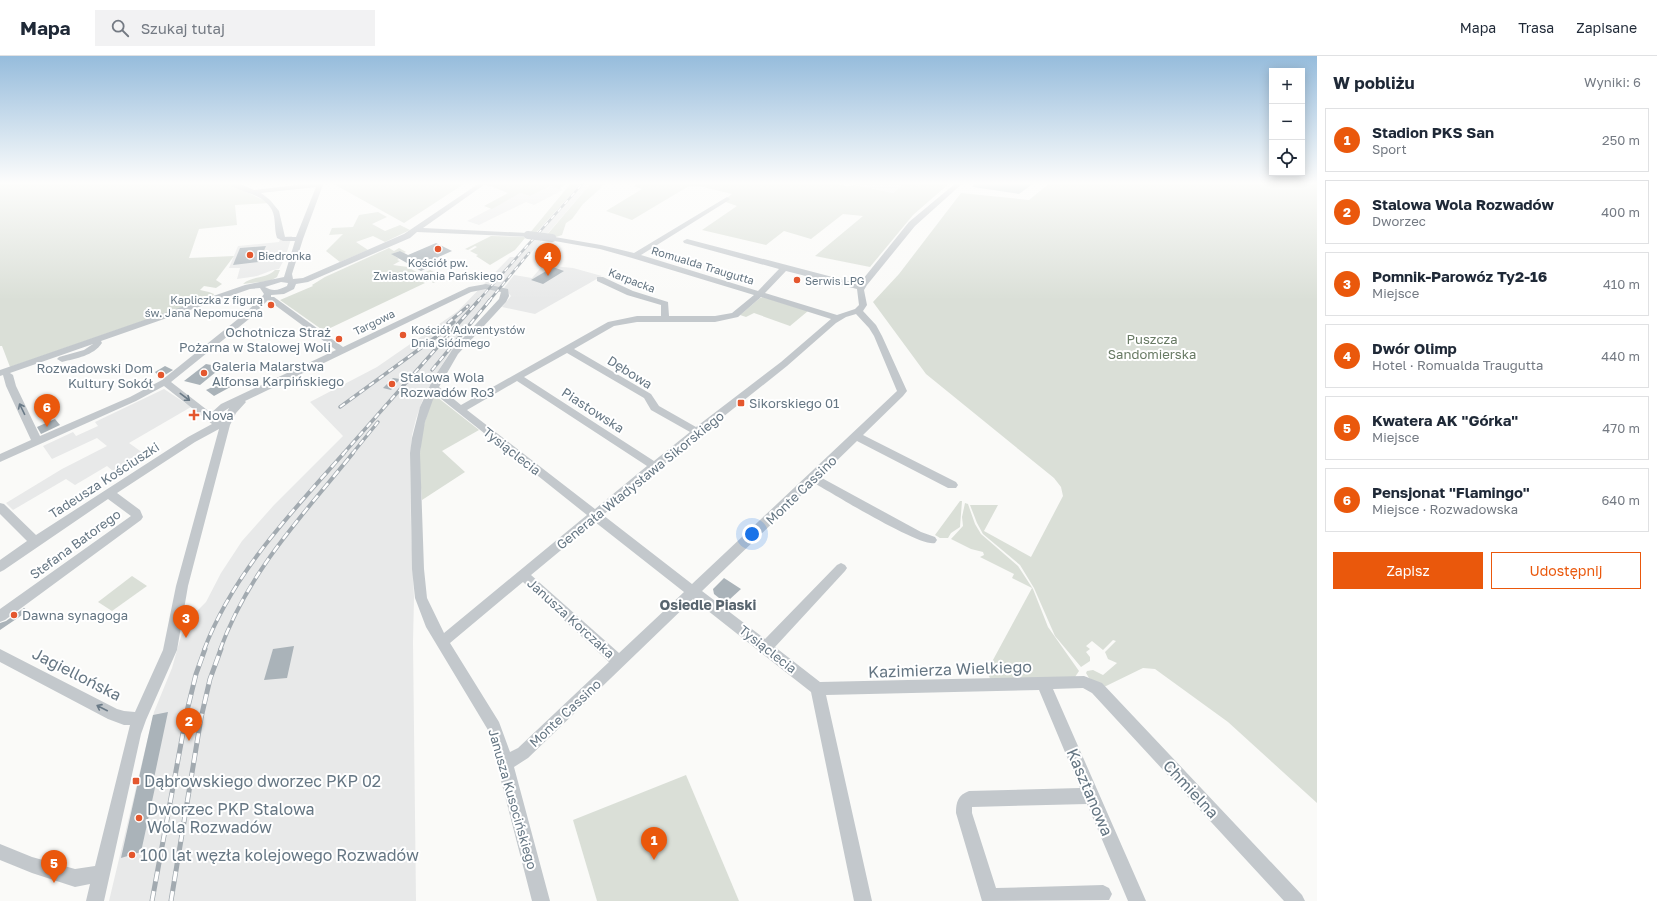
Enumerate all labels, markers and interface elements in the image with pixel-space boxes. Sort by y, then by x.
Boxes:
search box [95,10,375,46]
text: Mapa [20,16,71,39]
icon: search [109,17,131,39]
text: Szukaj tutaj [141,19,225,37]
text: Mapa [1460,19,1496,36]
text: Trasa [1518,19,1554,36]
text: Zapisane [1576,19,1637,36]
map controls [1269,68,1305,176]
button: + [1269,68,1305,104]
text: W pobliżu [1333,72,1415,93]
text: Wyniki: 6 [1584,74,1641,90]
button: − [1269,104,1305,140]
text: Stadion PKS San [1372,123,1494,141]
text: 1 [1344,132,1350,148]
text: 250 m [1602,132,1640,148]
button: locate [1269,140,1305,176]
text: Sport [1372,141,1407,157]
text: Stalowa Wola Rozwadów [1372,195,1554,213]
text: 2 [1343,204,1351,220]
text: 400 m [1601,204,1640,220]
text: Dworzec [1372,213,1426,229]
pin: 4 [535,243,561,276]
street label: Romualda Traugutta [650,243,756,287]
marker: Kościół pw. Zwiastowania Pańskiego [433,244,443,254]
place label: Biedronka [258,249,311,262]
marker: Biedronka [245,250,255,260]
place label: Kościół pw. Zwiastowania Pańskiego [373,256,503,282]
street label: Karpacka [607,265,657,295]
text: Pomnik-Parowóz Ty2-16 [1372,267,1547,285]
place label: Serwis LPG [805,274,865,287]
marker: Serwis LPG [792,275,802,285]
text: 3 [1343,276,1351,292]
text: 410 m [1603,276,1640,292]
text: Miejsce [1372,285,1419,301]
place label: Kapliczka z figurą św. Jana Nepomucena [145,293,263,319]
marker: Kapliczka z figurą św. Jana Nepomucena [266,300,276,310]
street label: Targowa [351,306,397,338]
place label: Kościół Adwentystów Dnia Siódmego [411,323,525,349]
place label: Ochotnicza Straż Pożarna w Stalowej Woli [179,324,331,355]
marker: Kościół Adwentystów Dnia Siódmego [398,330,408,340]
park label: Puszcza Sandomierska [1108,331,1196,362]
marker: Ochotnicza Straż Pożarna w Stalowej Woli [334,334,344,344]
text: Dwór Olimp [1372,339,1457,357]
text: 4 [1343,348,1351,364]
text: 440 m [1601,348,1640,364]
street label: Dębowa [605,352,655,392]
text: Hotel · Romualda Traugutta [1372,357,1543,373]
place label: Galeria Malarstwa Alfonsa Karpińskiego [212,358,344,389]
place label: Rozwadowski Dom Kultury Sokół [37,360,153,391]
marker: Galeria Malarstwa Alfonsa Karpińskiego [199,368,209,378]
place label: Stalowa Wola Rozwadów Ro3 [400,369,494,400]
marker: Rozwadowski Dom Kultury Sokół [156,370,166,380]
marker: Stalowa Wola Rozwadów Ro3 [387,379,397,389]
street label: Piastowska [559,384,627,436]
one-way arrow [179,392,190,401]
pin: 6 [34,394,60,427]
place label: Sikorskiego 01 [749,395,839,411]
marker: Sikorskiego 01 [736,398,746,408]
one-way arrow [18,403,25,415]
place label: Nova [202,407,234,423]
street label: Generała Władysława Sikorskiego [553,407,727,553]
marker: Nova [189,410,199,420]
text: Kwatera AK "Górka" [1372,411,1518,429]
text: 5 [1343,420,1351,436]
text: 470 m [1602,420,1640,436]
street label: Tysiąclecia [480,424,544,478]
text: Miejsce [1372,429,1419,445]
street label: Tadeusza Kościuszki [46,438,162,522]
street label: Monte Cassino [762,452,840,528]
text: Pensjonat "Flamingo" [1372,483,1530,501]
text: 6 [1343,492,1351,508]
text: 640 m [1601,492,1640,508]
text: Miejsce · Rozwadowska [1372,501,1518,517]
street label: Stefana Batorego [26,506,124,582]
your location [742,524,762,544]
button: Zapisz [1333,552,1483,589]
button: Udostępnij [1491,552,1641,589]
street label: Janusza Korczaka [524,575,618,661]
district label: Osiedle Piaski [660,596,757,613]
pin: 3 [173,605,199,638]
place label: Dawna synagoga [22,607,128,623]
marker: Dawna synagoga [9,610,19,620]
street label: Tysiąclecia [736,622,800,676]
street label: Jagiellońska [29,643,125,705]
street label: Kazimierza Wielkiego [868,656,1032,682]
street label: Monte Cassino [526,676,604,750]
one-way arrow [96,704,108,711]
pin: 2 [176,708,202,741]
street label: Janusza Kusocińskiego [485,727,541,871]
street label: Kasztanowa [1063,745,1117,839]
street label: Chmielna [1159,756,1223,822]
place label: Dąbrowskiego dworzec PKP 02 [144,771,381,791]
marker: Dąbrowskiego dworzec PKP 02 [131,776,141,786]
place label: Dworzec PKP Stalowa Wola Rozwadów [147,799,315,837]
marker: Dworzec PKP Stalowa Wola Rozwadów [134,813,144,823]
pin: 1 [641,827,667,860]
place label: 100 lat węzła kolejowego Rozwadów [140,845,419,865]
pin: 5 [41,850,67,883]
marker: 100 lat węzła kolejowego Rozwadów [127,850,137,860]

